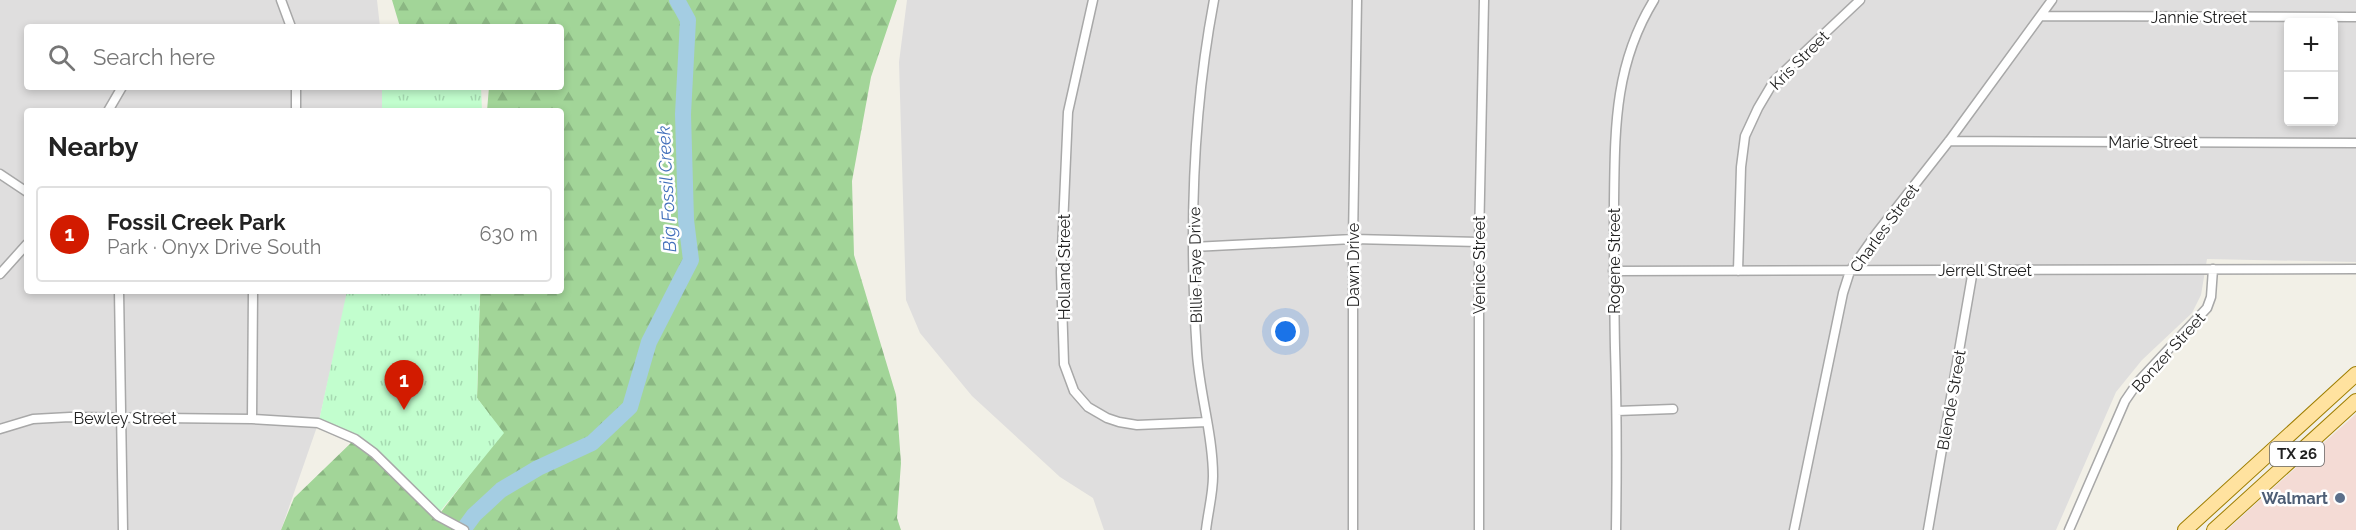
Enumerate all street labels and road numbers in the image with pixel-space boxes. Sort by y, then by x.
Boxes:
street label: Jannie Street [2151,8,2248,27]
street label: Kris Street [1766,26,1833,94]
street label: Marie Street [2108,133,2198,152]
street label: Charles Street [1846,180,1923,276]
street label: Billie Faye Drive [1185,206,1206,323]
street label: Rogene Street [1605,207,1624,314]
street label: Holland Street [1055,213,1074,320]
street label: Venice Street [1470,215,1489,314]
street label: Dawn Drive [1344,223,1363,307]
street label: Jerrell Street [1938,261,2033,280]
street label: Bonzer Street [2128,308,2209,396]
street label: Blende Street [1933,348,1970,452]
street label: Bewley Street [73,409,177,428]
road number: TX 26 [2270,442,2324,466]

